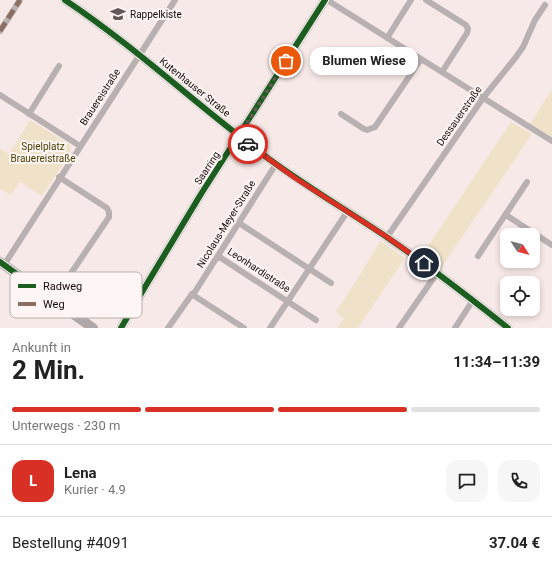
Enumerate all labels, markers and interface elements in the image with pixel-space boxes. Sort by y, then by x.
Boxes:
school or university icon: Rappelkiste [109,5,127,23]
place label: Rappelkiste [130,9,182,20]
pin [269,44,303,78]
callout: Blumen Wiese [310,47,418,75]
icon: bag [275,50,297,72]
text: Blumen Wiese [322,53,406,68]
street label: Kutenhauser Straße [157,55,233,119]
street label: Brauereistraße [78,67,122,127]
street label: Dessauerstraße [434,84,484,148]
courier [228,124,268,164]
icon: car [237,133,259,155]
park label: Spielplatz Brauereistraße [10,141,76,164]
street label: Saarring [192,149,222,187]
street label: Nicolaus-Meyer-Straße [195,178,257,270]
north arrow [500,228,540,268]
map controls [500,228,540,316]
street label: Leonhardistraße [226,246,292,294]
pin [407,246,441,280]
icon: home [413,252,435,274]
legend [10,272,142,318]
button: locate [500,276,540,316]
text: Radweg [43,280,82,293]
text: Weg [43,298,65,311]
text: Ankunft in [12,340,71,355]
text: 11:34–11:39 [453,353,540,371]
text: 2 Min. [12,355,85,385]
text: Unterwegs · 230 m [12,418,120,433]
button: chat [446,460,488,502]
button: phone [498,460,540,502]
text: Lena [64,464,97,482]
text: L [29,472,37,490]
text: Kurier · 4.9 [64,482,126,497]
text: Bestellung #4091 [12,534,129,552]
text: 37.04 € [489,534,540,552]

